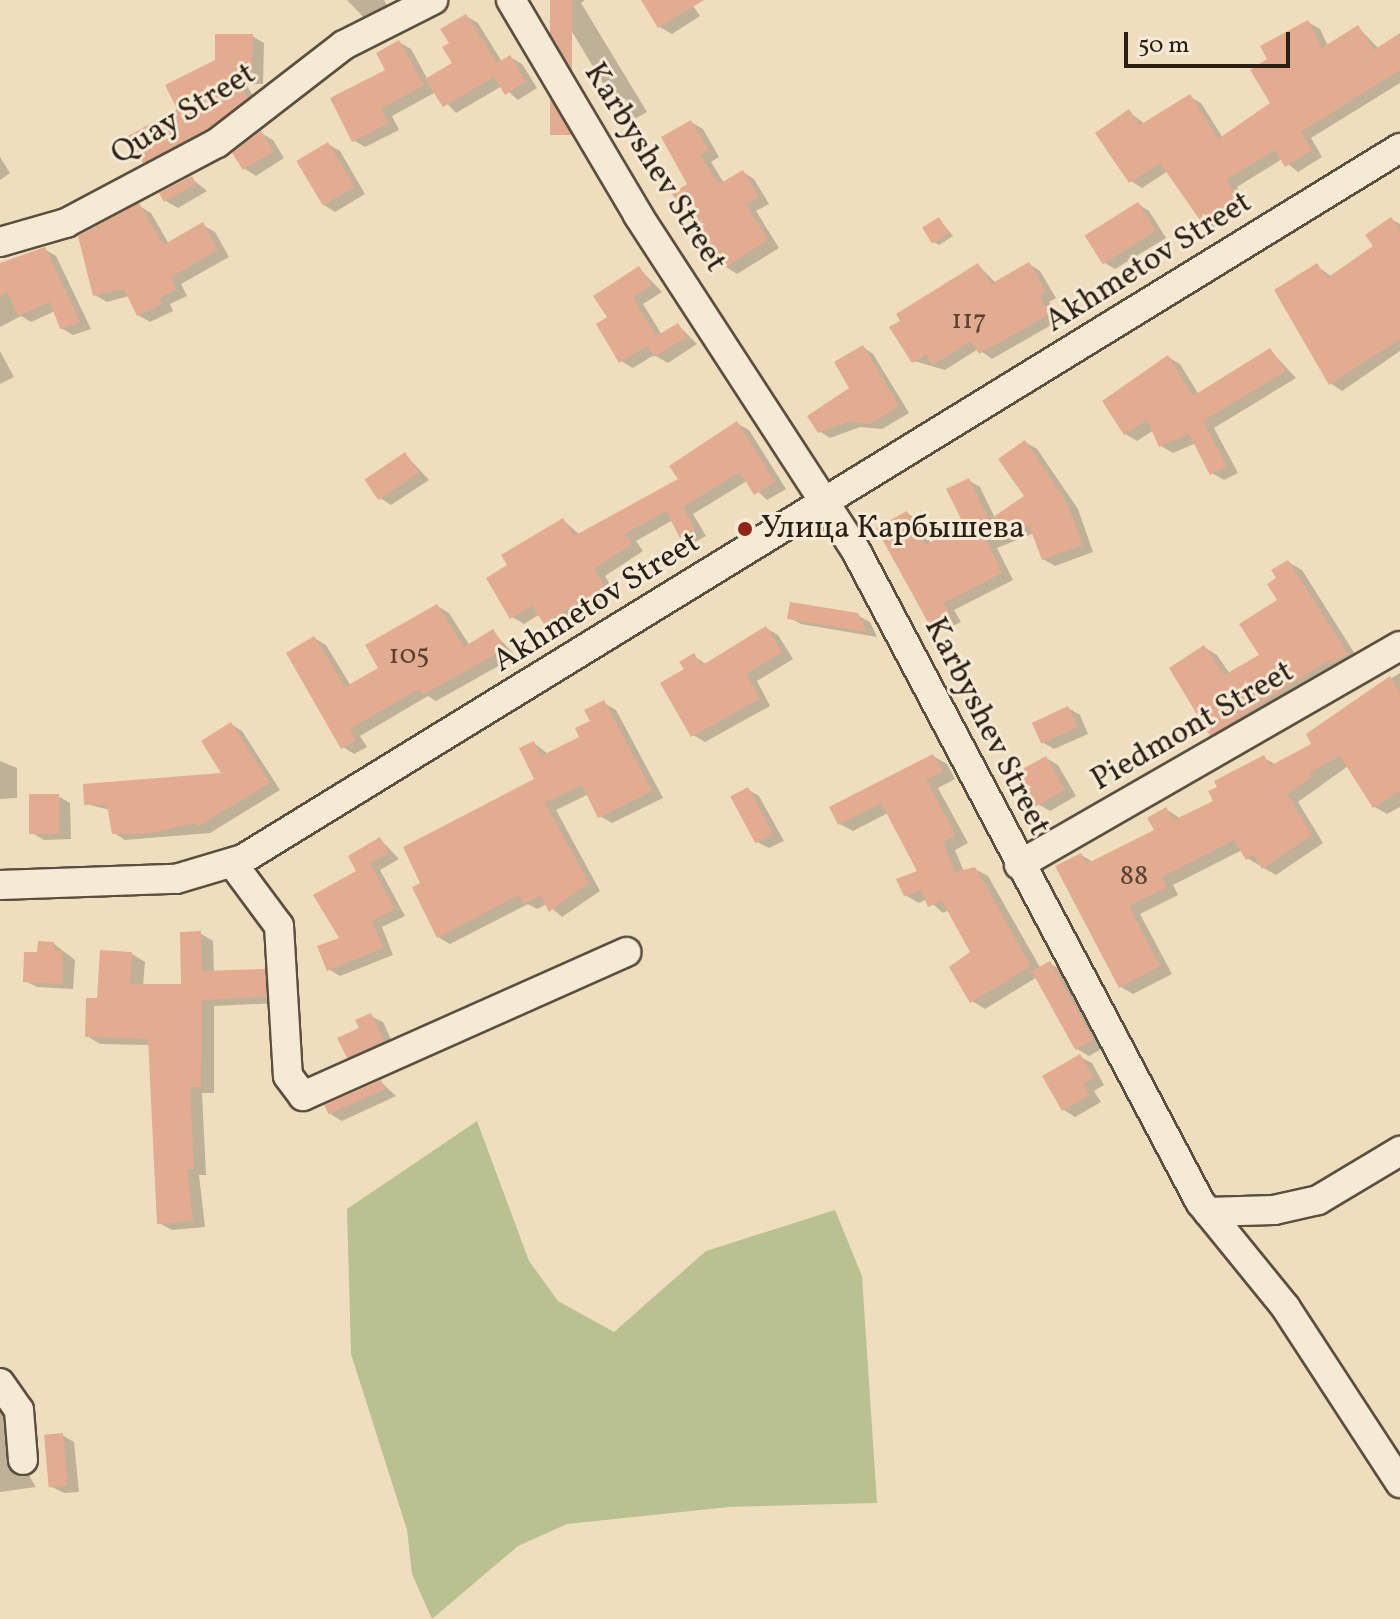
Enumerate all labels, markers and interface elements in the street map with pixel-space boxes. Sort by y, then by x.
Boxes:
scale bar [1128,16,1294,66]
text: 50 m [1138,29,1190,63]
street label: Quay Street [104,55,264,175]
street label: Karbyshev Street [574,56,734,280]
street label: Akhmetov Street [1038,184,1260,342]
house number: 117 [951,304,987,338]
place label: Улица Карбышева [761,510,1025,548]
marker: Улица Карбышева [736,520,754,538]
street label: Akhmetov Street [486,524,708,682]
street label: Karbyshev Street [914,611,1058,843]
house number: 105 [389,639,429,673]
street label: Piedmont Street [1085,654,1301,800]
house number: 88 [1120,860,1148,894]

